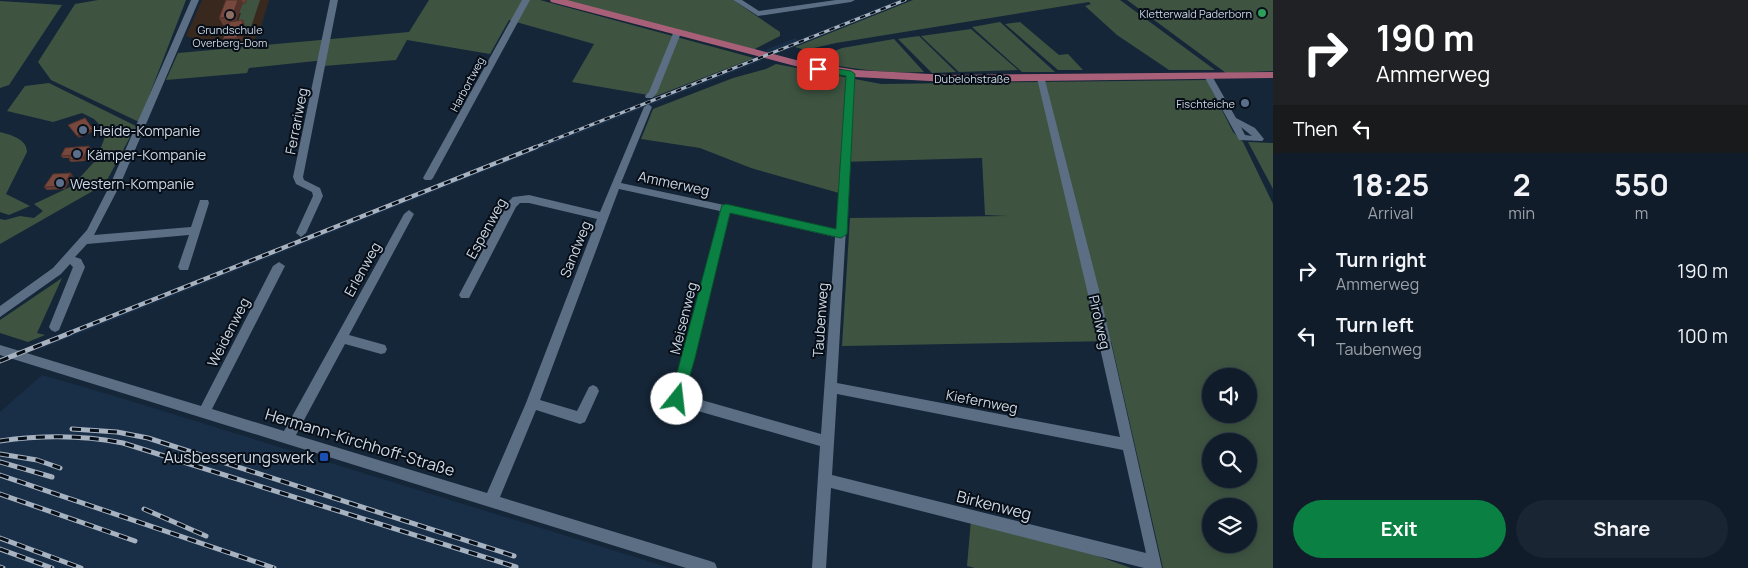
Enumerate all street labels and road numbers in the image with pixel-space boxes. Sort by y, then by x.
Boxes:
street label: Harbortweg [446,54,488,114]
street label: Dubelohstraße [934,71,1010,86]
street label: Ferrariweg [280,86,312,156]
street label: Ammerweg [636,166,712,200]
street label: Espenweg [461,194,511,262]
street label: Sandweg [555,218,595,280]
street label: Erlenweg [339,238,385,300]
street label: Meisenweg [665,280,701,356]
street label: Taubenweg [808,282,832,358]
street label: Pirolweg [1085,293,1115,351]
street label: Weidenweg [202,294,254,370]
street label: Kiefernweg [944,385,1020,417]
street label: Hermann-Kirchhoff-Straße [262,403,458,481]
street label: Birkenweg [954,485,1034,525]

